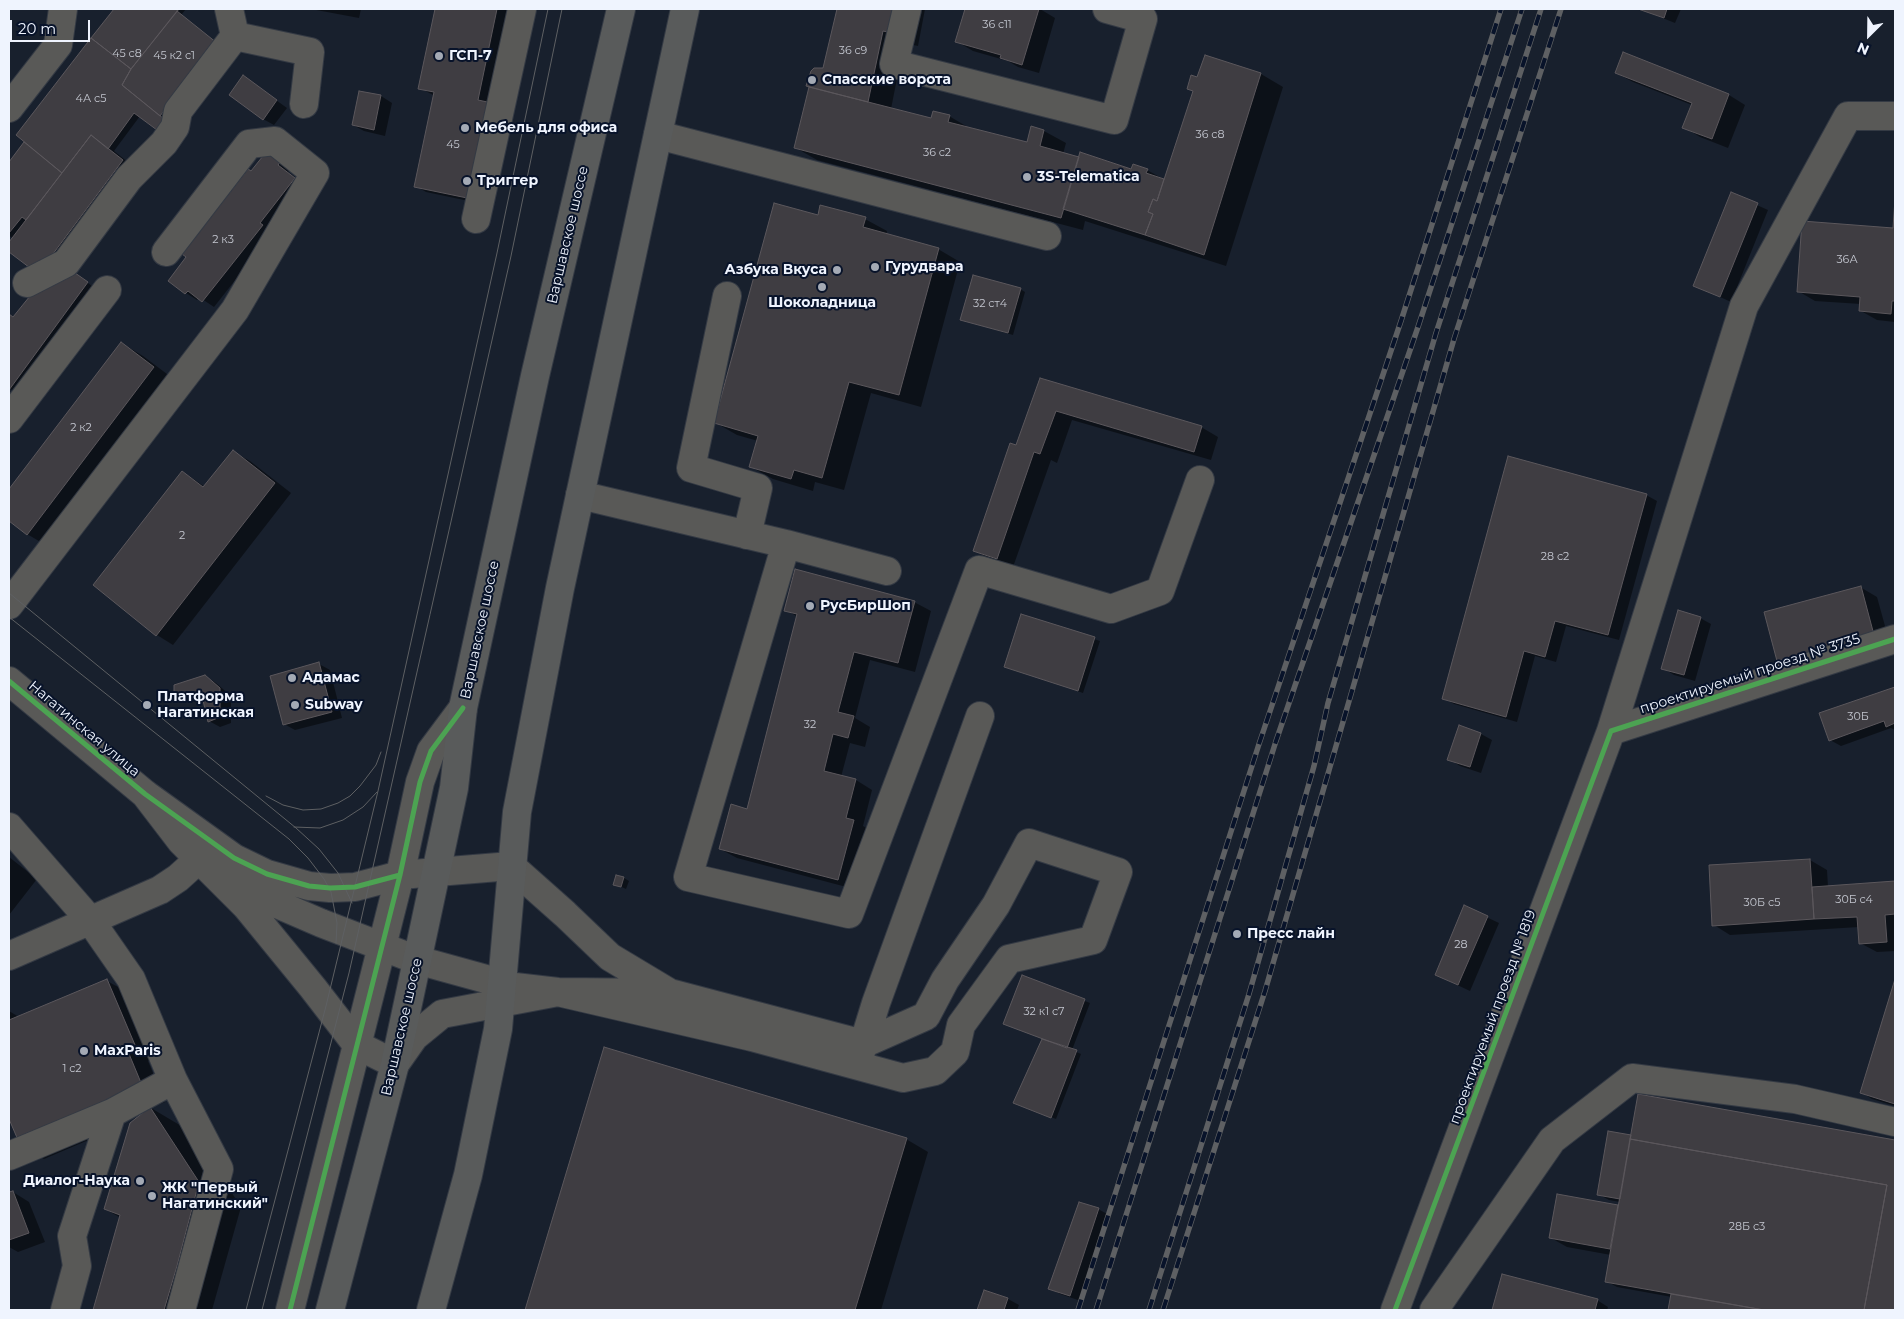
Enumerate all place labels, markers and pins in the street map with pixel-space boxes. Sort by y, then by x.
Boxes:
place label: ГСП-7 [449,48,492,64]
marker: ГСП-7 [433,50,445,62]
place label: Спасские ворота [822,72,951,88]
marker: Спасские ворота [806,74,818,86]
place label: Мебель для офиса [475,120,617,136]
marker: Мебель для офиса [459,122,471,134]
place label: 3S-Telematica [1037,169,1140,185]
marker: 3S-Telematica [1021,171,1033,183]
place label: Триггер [477,173,538,189]
marker: Триггер [461,175,473,187]
place label: Гурудвара [885,259,964,275]
marker: Гурудвара [869,261,881,273]
place label: Азбука Вкуса [725,262,827,278]
marker: Азбука Вкуса [831,264,843,276]
marker: Шоколадница [816,281,828,293]
place label: Шоколадница [768,295,876,311]
place label: РусБирШоп [820,598,911,614]
marker: РусБирШоп [804,600,816,612]
place label: Адамас [302,670,360,686]
marker: Адамас [286,672,298,684]
place label: Платформа Нагатинская [157,689,254,722]
place label: Subway [305,697,363,713]
marker: Платформа Нагатинская [141,699,153,711]
marker: Subway [289,699,301,711]
place label: Пресс лайн [1247,926,1335,942]
marker: Пресс лайн [1231,928,1243,940]
place label: MaxParis [94,1043,161,1059]
marker: MaxParis [78,1045,90,1057]
place label: Диалог-Наука [23,1173,130,1189]
marker: Диалог-Наука [134,1175,146,1187]
place label: ЖК "Первый Нагатинский" [162,1180,268,1212]
marker: ЖК "Первый Нагатинский" [146,1190,158,1202]

